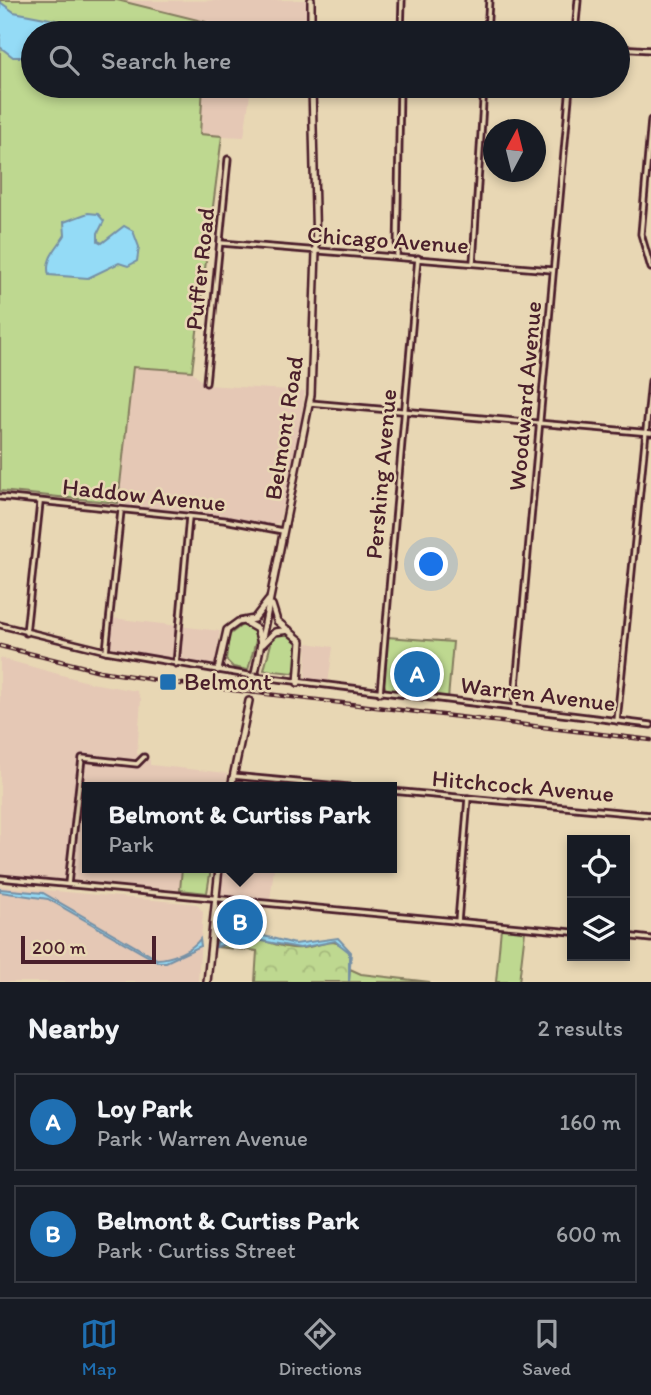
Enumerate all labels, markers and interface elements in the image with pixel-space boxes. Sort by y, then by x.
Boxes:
search box [21,21,630,98]
icon: search [45,41,83,79]
text: Search here [101,44,231,76]
north arrow [483,119,546,182]
street label: Puffer Road [179,206,220,332]
street label: Chicago Avenue [306,219,470,260]
street label: Woodward Avenue [502,300,547,492]
street label: Belmont Road [258,354,309,502]
street label: Pershing Avenue [359,388,402,560]
street label: Haddow Avenue [61,471,227,518]
your location [414,547,448,581]
pin: A [394,648,440,700]
place label: Belmont [184,667,272,696]
street label: Warren Avenue [459,670,617,717]
marker: Belmont [158,672,178,692]
street label: Hitchcock Avenue [431,763,615,808]
popup [82,782,397,873]
text: Belmont & Curtiss Park [109,798,370,830]
text: Park [109,830,154,858]
map controls [567,835,630,961]
button: locate [567,835,630,898]
pin: B [217,896,263,948]
button: layers [567,898,630,961]
scale bar [21,933,156,965]
text: 200 m [32,936,86,959]
text: Nearby [28,1009,119,1046]
text: 2 results [537,1014,623,1042]
text: Loy Park [97,1092,192,1124]
text: A [46,1108,60,1136]
text: 160 m [559,1108,621,1136]
text: Park · Warren Avenue [97,1124,308,1152]
text: Belmont & Curtiss Park [97,1204,359,1236]
text: B [46,1220,60,1248]
text: 600 m [556,1220,621,1248]
text: Park · Curtiss Street [97,1236,296,1264]
tab: Map [80,1315,118,1380]
tab: Directions [278,1315,362,1380]
tab: Saved [522,1315,571,1380]

